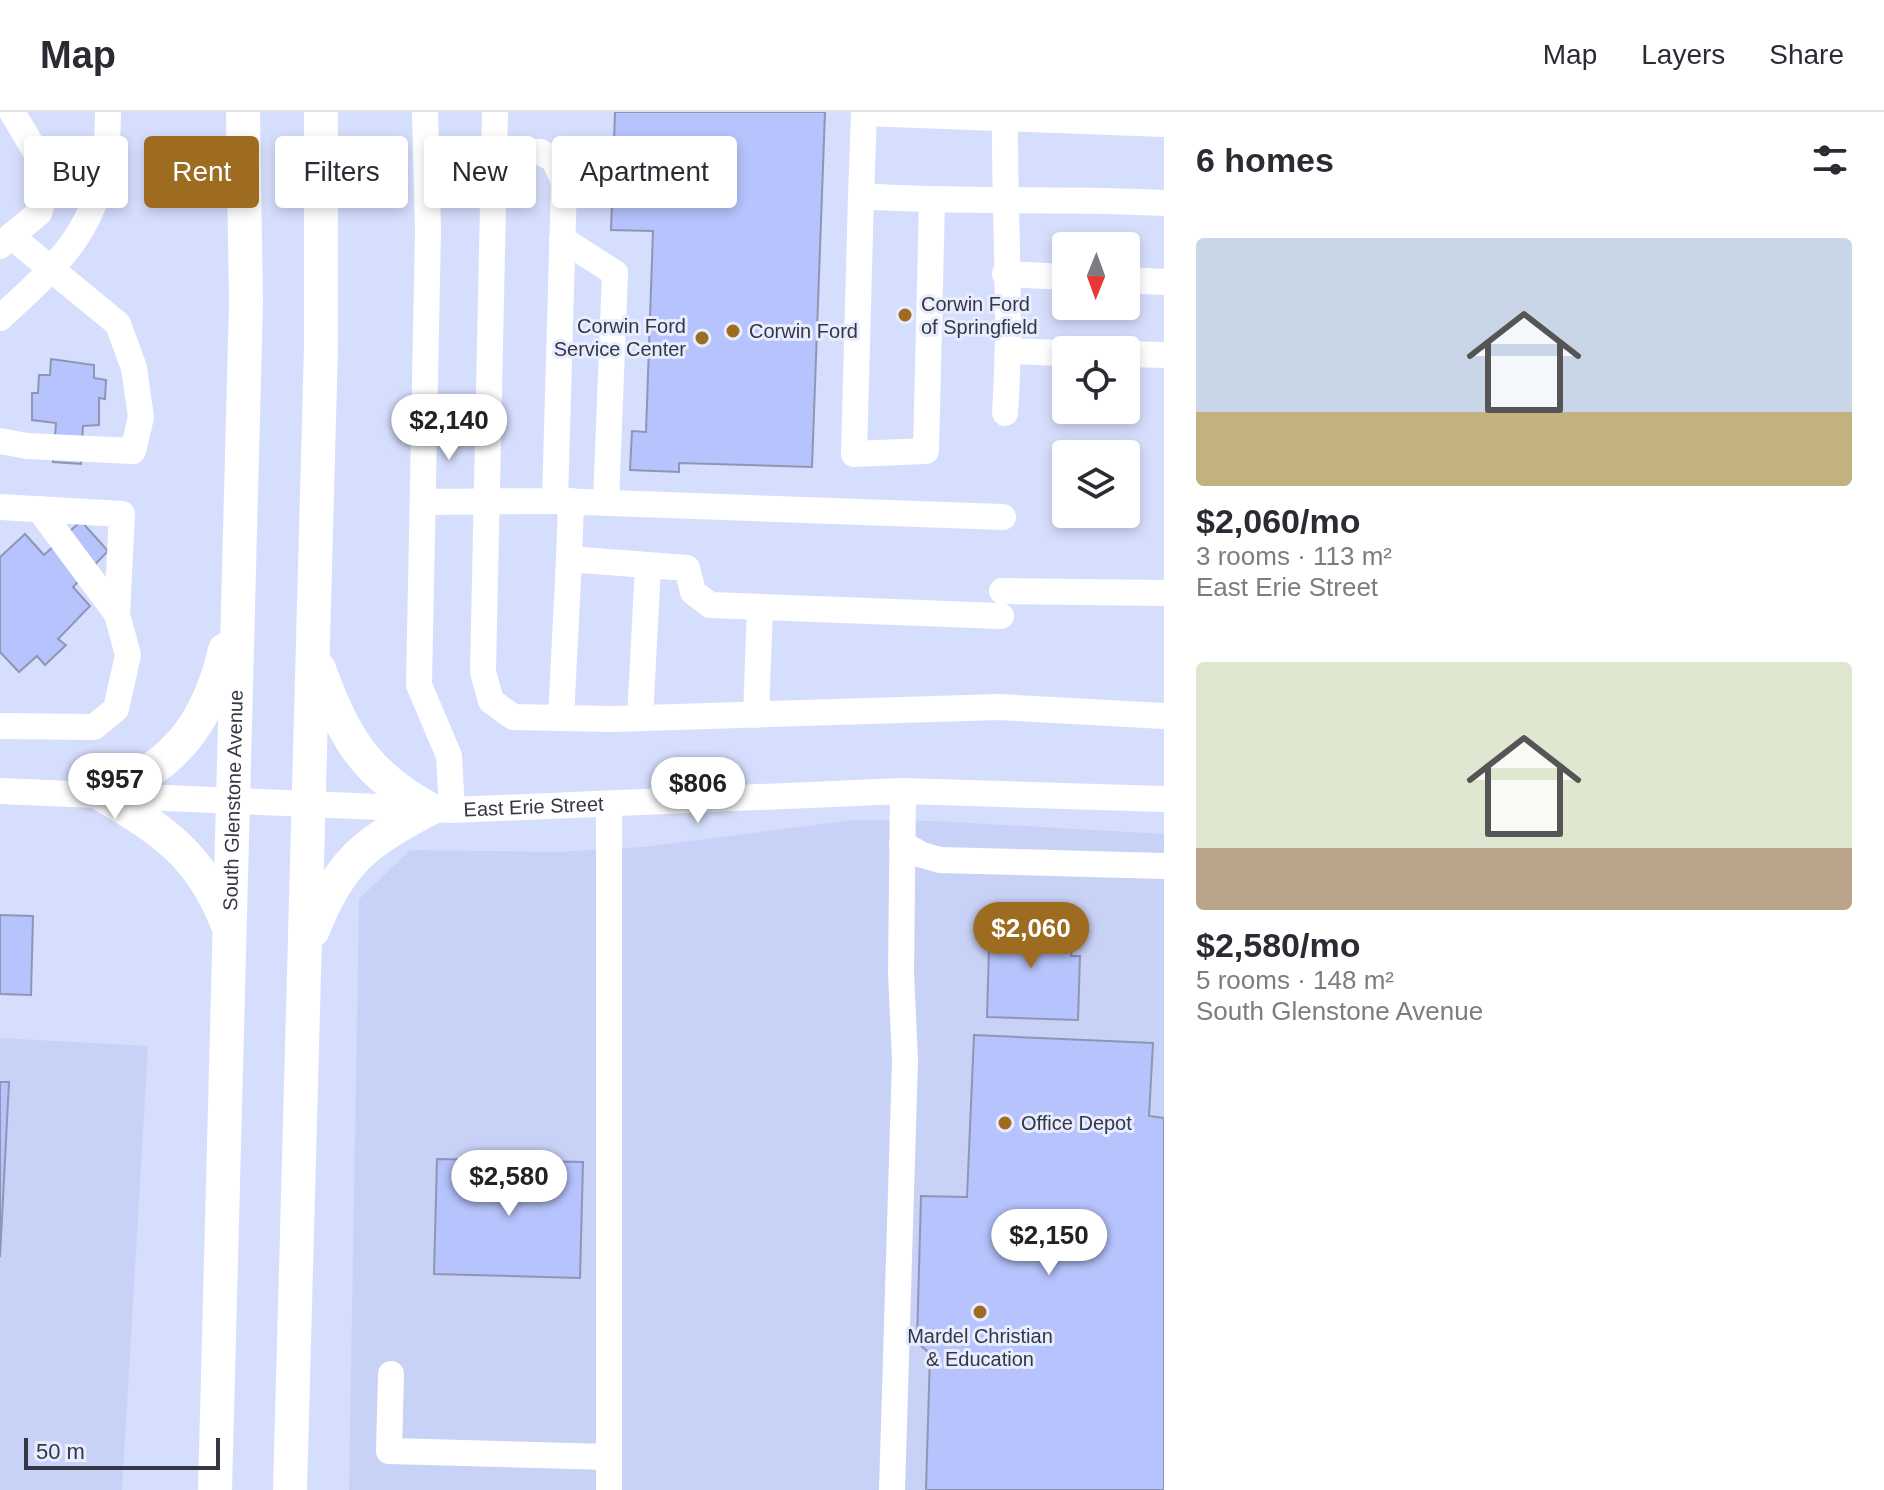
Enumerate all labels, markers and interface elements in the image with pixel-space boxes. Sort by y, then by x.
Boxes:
text: Map [40,34,116,76]
text: Map [1543,39,1597,70]
text: Layers [1641,39,1725,70]
text: Share [1769,39,1844,70]
chip: Buy [24,136,128,208]
chip: Rent [144,136,259,208]
chip: Filters [275,136,408,208]
chip: New [424,136,536,208]
chip: Apartment [552,136,737,208]
icon: filters [1808,138,1852,182]
text: 6 homes [1196,141,1334,179]
north arrow [1052,232,1140,320]
map controls [1052,232,1140,528]
icon: home [1452,290,1596,434]
place label: Corwin Ford of Springfield [921,293,1038,338]
marker: Corwin Ford of Springfield [896,306,914,324]
place label: Corwin Ford Service Center [554,315,686,360]
place label: Corwin Ford [749,320,858,342]
marker: Corwin Ford [724,322,742,340]
marker: Corwin Ford Service Center [693,329,711,347]
button: locate [1052,336,1140,424]
pin: $2,140 [384,394,514,462]
text: $2,140 [409,405,489,435]
button: layers [1052,440,1140,528]
text: $2,060/mo [1196,502,1360,540]
text: 3 rooms · 113 m² [1196,541,1392,571]
text: East Erie Street [1196,572,1378,602]
street label: South Glenstone Avenue [219,689,247,911]
icon: home [1452,714,1596,858]
pin: $957 [68,753,162,821]
pin: $806 [651,757,745,825]
text: $957 [86,764,144,794]
text: $806 [669,768,727,798]
street label: East Erie Street [463,793,604,821]
pin: $2,060 [966,902,1096,970]
text: $2,060 [991,913,1071,943]
text: $2,580/mo [1196,926,1360,964]
text: 5 rooms · 148 m² [1196,965,1394,995]
text: South Glenstone Avenue [1196,996,1483,1026]
place label: Office Depot [1021,1112,1132,1134]
marker: Office Depot [996,1114,1014,1132]
pin: $2,580 [444,1150,574,1218]
text: $2,580 [469,1161,549,1191]
pin: $2,150 [984,1209,1114,1277]
text: $2,150 [1009,1220,1089,1250]
marker: Mardel Christian & Education [971,1303,989,1321]
place label: Mardel Christian & Education [907,1325,1053,1370]
scale bar [24,1434,220,1470]
text: 50 m [36,1439,85,1464]

